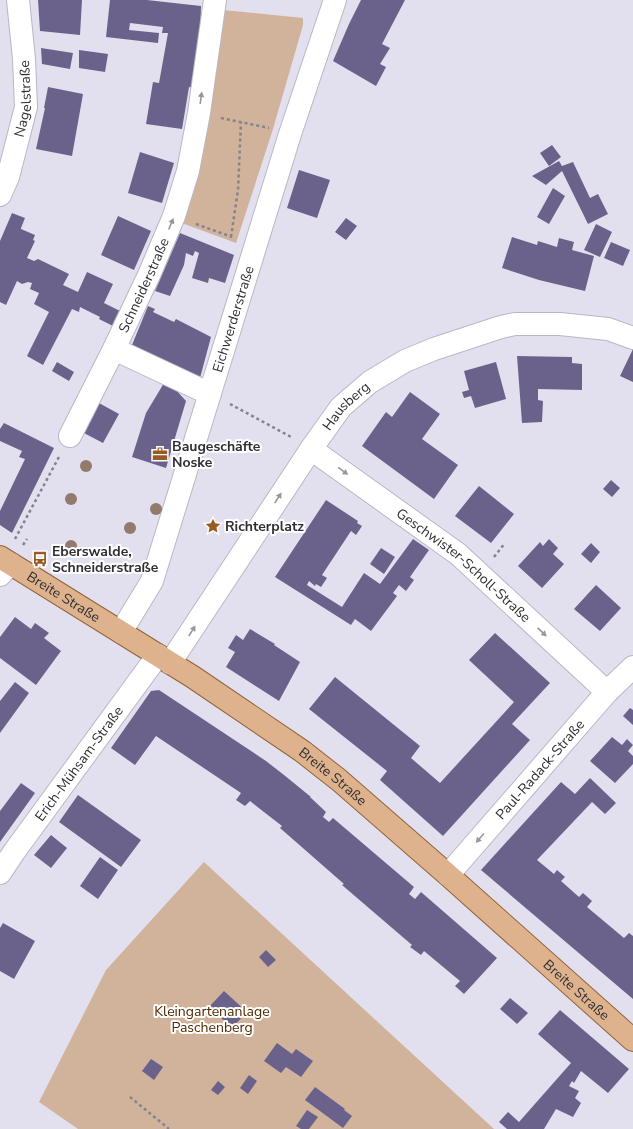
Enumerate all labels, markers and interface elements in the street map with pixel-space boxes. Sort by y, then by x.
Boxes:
street label: Nagelstraße [9,60,36,139]
one-way arrow [198,92,204,104]
one-way arrow [168,218,174,230]
street label: Schneiderstraße [114,235,173,336]
street label: Eichwerderstraße [208,263,258,374]
street label: Hausberg [318,377,374,434]
place label: Baugeschäfte Noske [172,437,261,472]
office icon: Baugeschäfte Noske [151,445,169,463]
one-way arrow [338,467,348,475]
one-way arrow [275,493,282,504]
street label: Geschwister-Scholl-Straße [393,504,535,626]
place icon: Richterplatz [204,517,222,535]
place label: Richterplatz [225,517,304,536]
place label: Eberswalde, Schneiderstraße [52,542,159,577]
bus stop icon: Eberswalde, Schneiderstraße [31,550,49,568]
street label: Breite Straße [23,567,104,627]
one-way arrow [188,626,196,636]
one-way arrow [536,627,547,636]
street label: Erich-Mühsam-Straße [30,702,127,825]
street label: Paul-Radack-Straße [491,715,589,823]
street label: Breite Straße [295,743,371,810]
one-way arrow [476,833,485,843]
street label: Breite Straße [539,955,614,1024]
park label: Kleingartenanlage Paschenberg [154,1002,270,1037]

